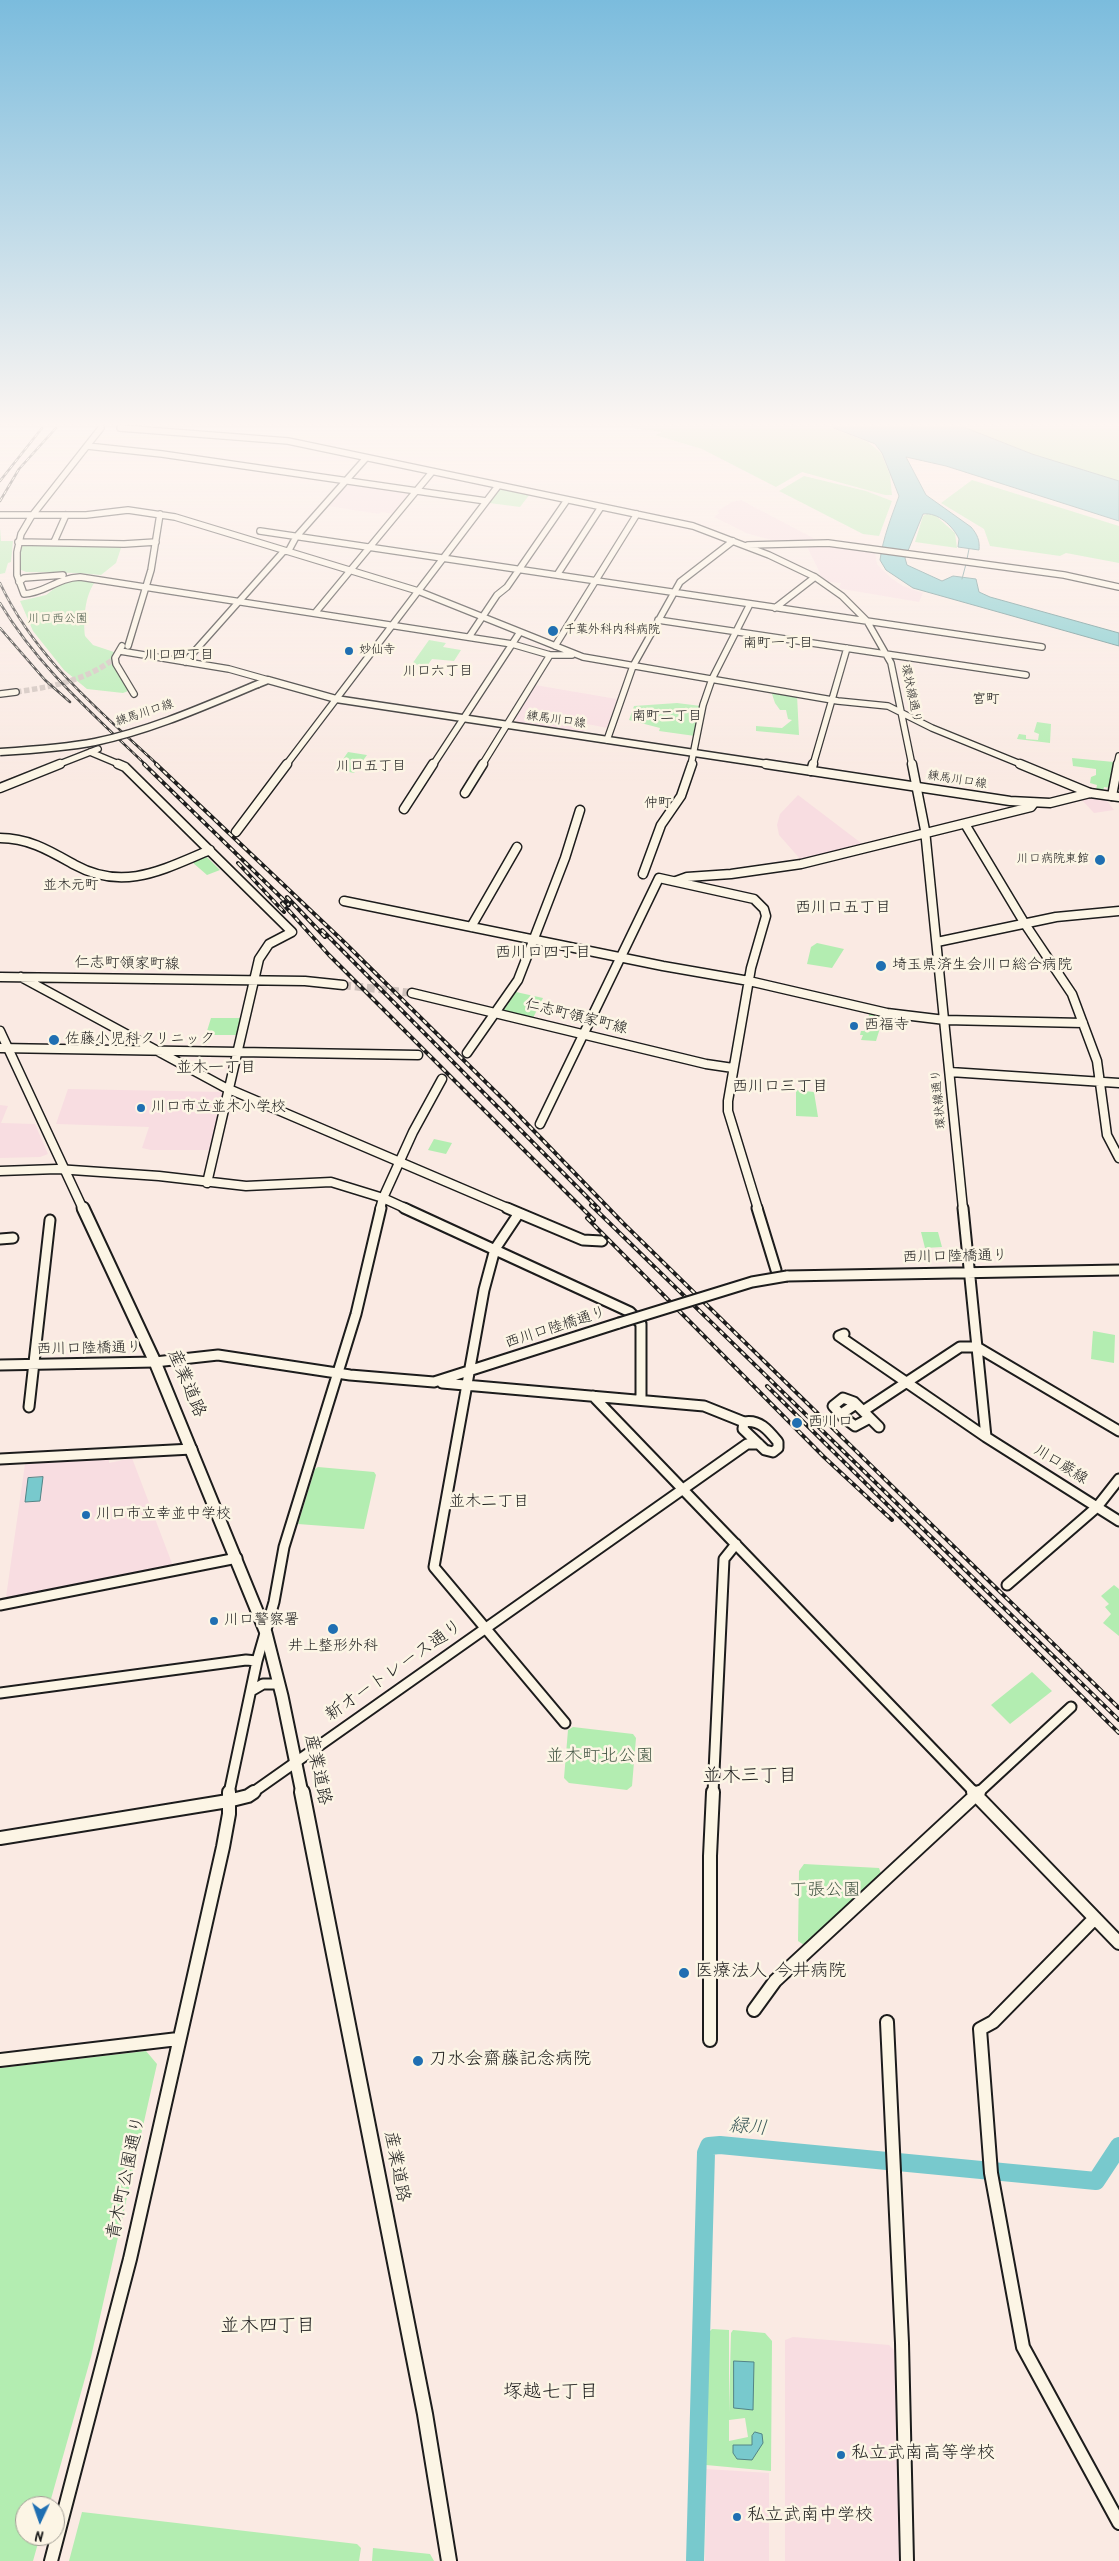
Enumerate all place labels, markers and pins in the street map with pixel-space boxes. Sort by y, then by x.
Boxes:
marker: 千葉外科内科病院 [546,624,560,638]
place label: 千葉外科内科病院 [564,624,660,638]
place label: 妙仙寺 [359,644,395,658]
marker: 妙仙寺 [343,645,355,657]
place label: 川口病院東館 [1017,853,1089,867]
marker: 川口病院東館 [1093,853,1107,867]
place label: 埼玉県済生会川口総合病院 [892,957,1072,975]
marker: 埼玉県済生会川口総合病院 [874,959,888,973]
place label: 西福寺 [864,1017,909,1035]
marker: 西福寺 [848,1020,860,1032]
place label: 佐藤小児科クリニック [65,1031,215,1049]
marker: 佐藤小児科クリニック [47,1033,61,1047]
place label: 川口市立並木小学校 [151,1099,286,1117]
marker: 川口市立並木小学校 [135,1102,147,1114]
place label: 西川口 [808,1414,853,1432]
marker: 西川口 [790,1416,804,1430]
place label: 川口市立幸並中学校 [96,1506,231,1524]
marker: 川口市立幸並中学校 [80,1509,92,1521]
place label: 川口警察署 [224,1612,299,1630]
marker: 川口警察署 [208,1615,220,1627]
marker: 井上整形外科 [326,1622,340,1636]
place label: 井上整形外科 [288,1638,378,1656]
place label: 医療法人 今井病院 [695,1962,846,1984]
marker: 医療法人 今井病院 [677,1966,691,1980]
place label: 刀水会齋藤記念病院 [429,2050,591,2072]
marker: 刀水会齋藤記念病院 [411,2054,425,2068]
place label: 私立武南高等学校 [851,2444,995,2466]
marker: 私立武南高等学校 [835,2449,847,2461]
place label: 私立武南中学校 [747,2506,873,2528]
marker: 私立武南中学校 [731,2511,743,2523]

